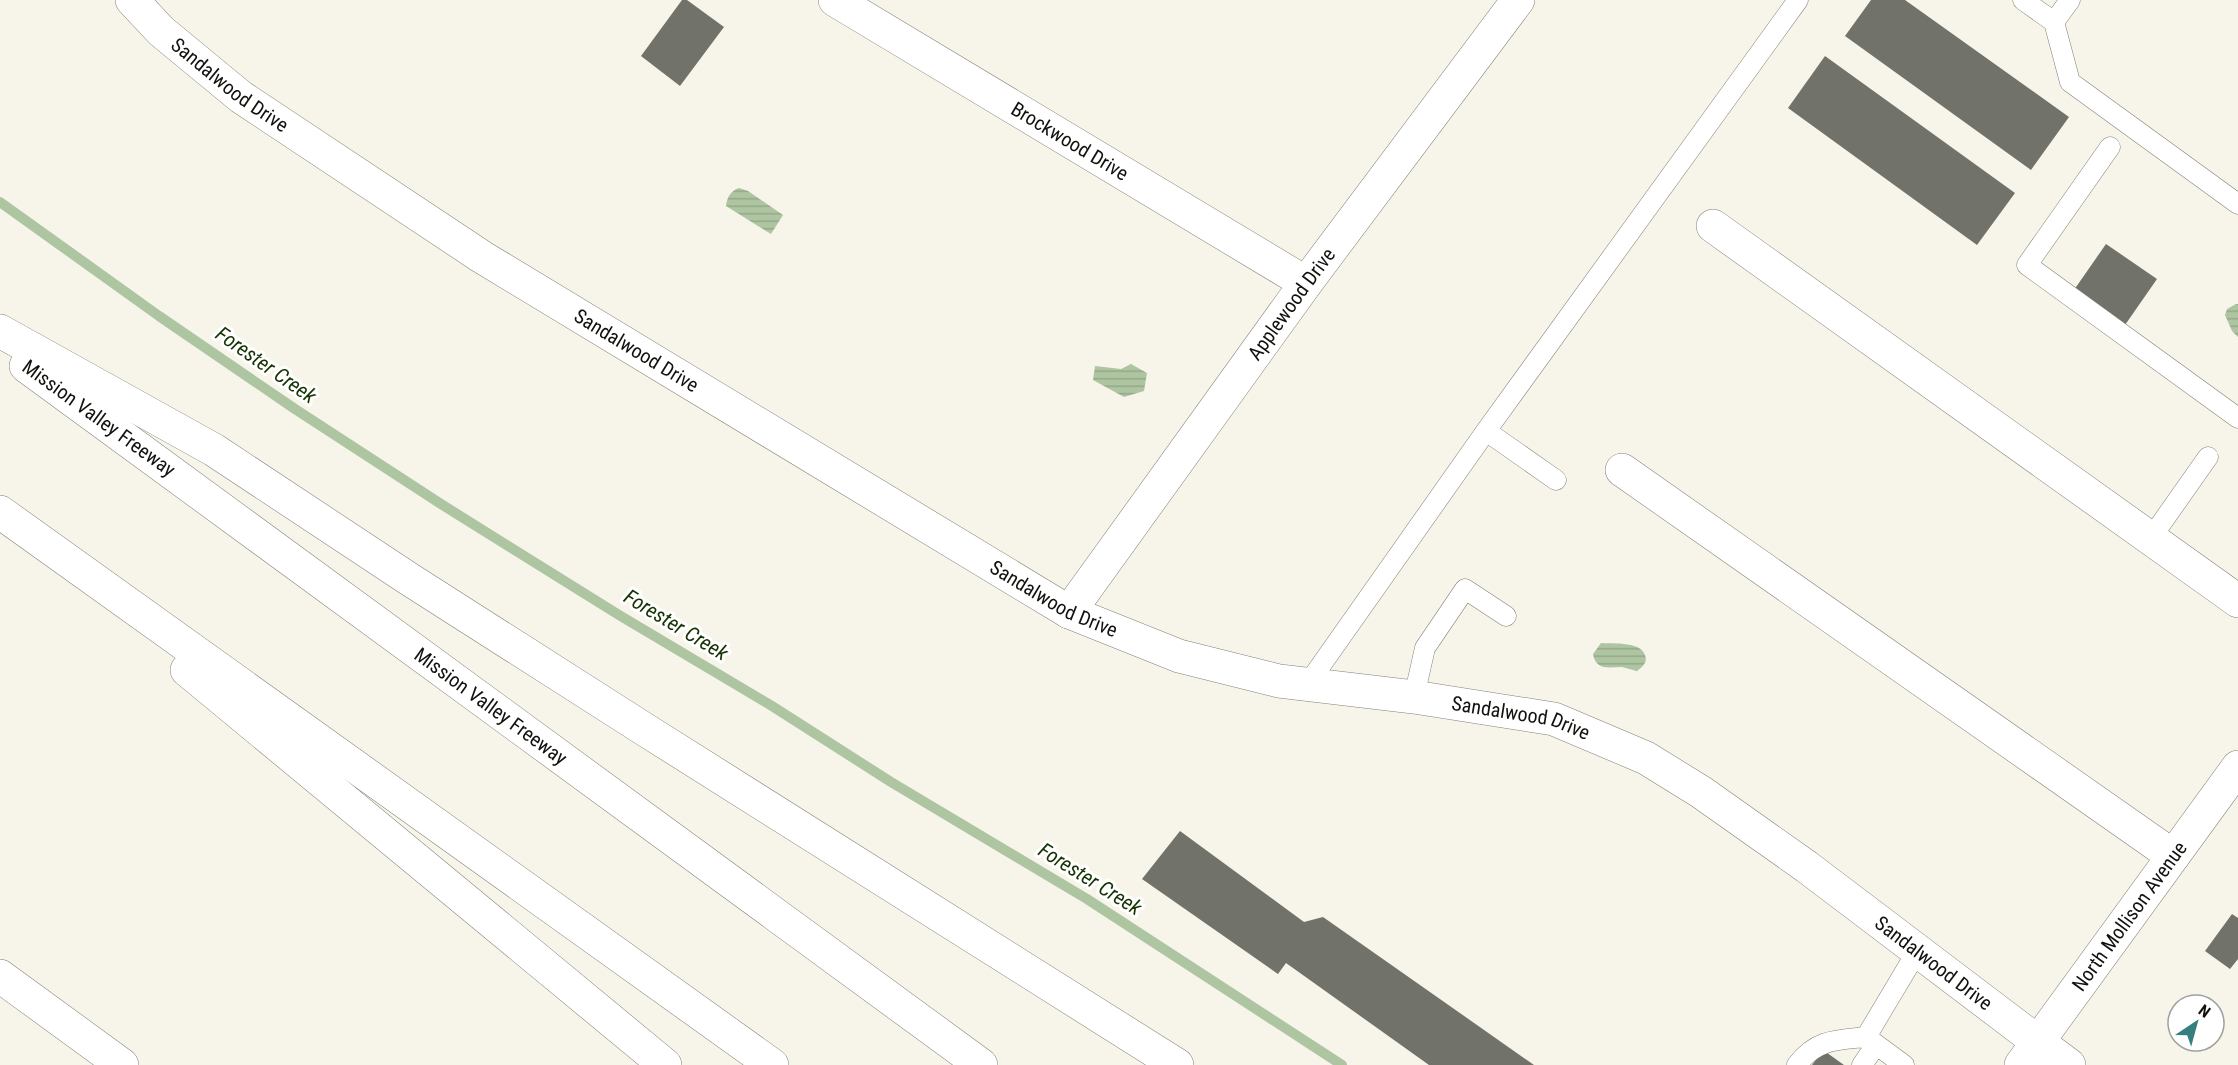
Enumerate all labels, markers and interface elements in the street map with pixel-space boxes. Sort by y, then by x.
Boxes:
street label: Sandalwood Drive [166,32,293,137]
street label: Brockwood Drive [1007,97,1133,186]
street label: Applewood Drive [1243,243,1340,365]
street label: Sandalwood Drive [570,304,703,397]
water label: Forester Creek [211,322,321,409]
street label: Mission Valley Freeway [18,354,180,482]
street label: Sandalwood Drive [986,555,1121,642]
water label: Forester Creek [620,585,733,666]
street label: Mission Valley Freeway [410,642,572,770]
street label: Sandalwood Drive [1450,691,1594,745]
street label: North Mollison Avenue [2067,837,2192,996]
water label: Forester Creek [1034,838,1147,921]
street label: Sandalwood Drive [1870,911,1997,1015]
north arrow [2166,993,2226,1053]
text: N [2195,1001,2214,1022]

